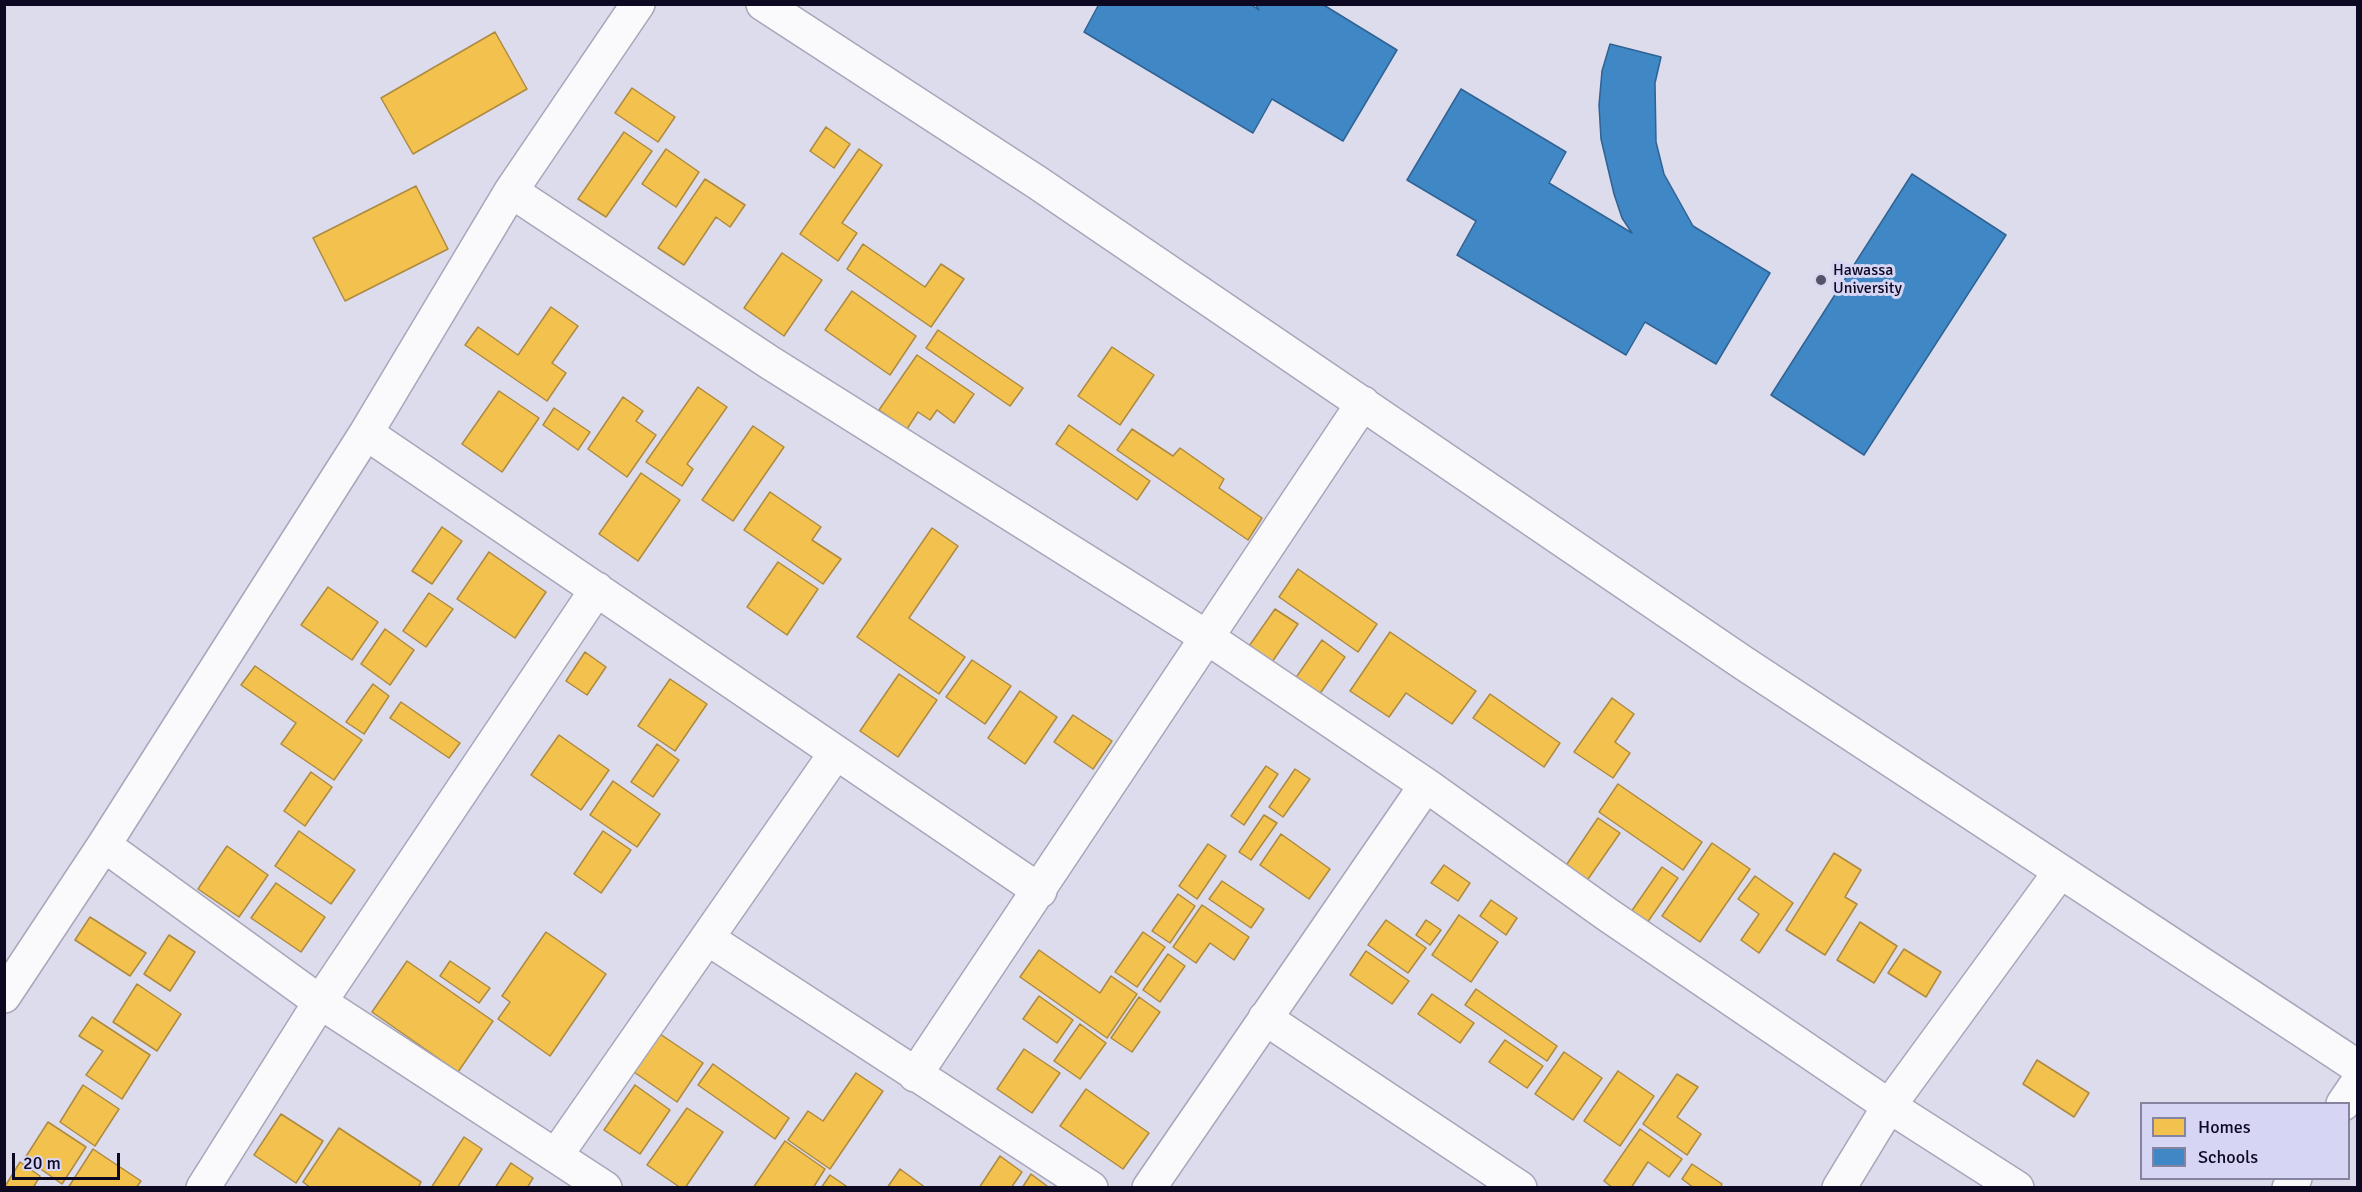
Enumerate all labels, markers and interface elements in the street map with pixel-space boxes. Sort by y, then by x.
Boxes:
place label: Hawassa University [1833,261,1902,299]
marker: Hawassa University [1814,273,1828,287]
legend [2140,1102,2350,1180]
text: Homes [2198,1116,2251,1138]
scale bar [15,1141,123,1179]
text: Schools [2198,1146,2258,1168]
text: 20 m [23,1152,61,1174]

